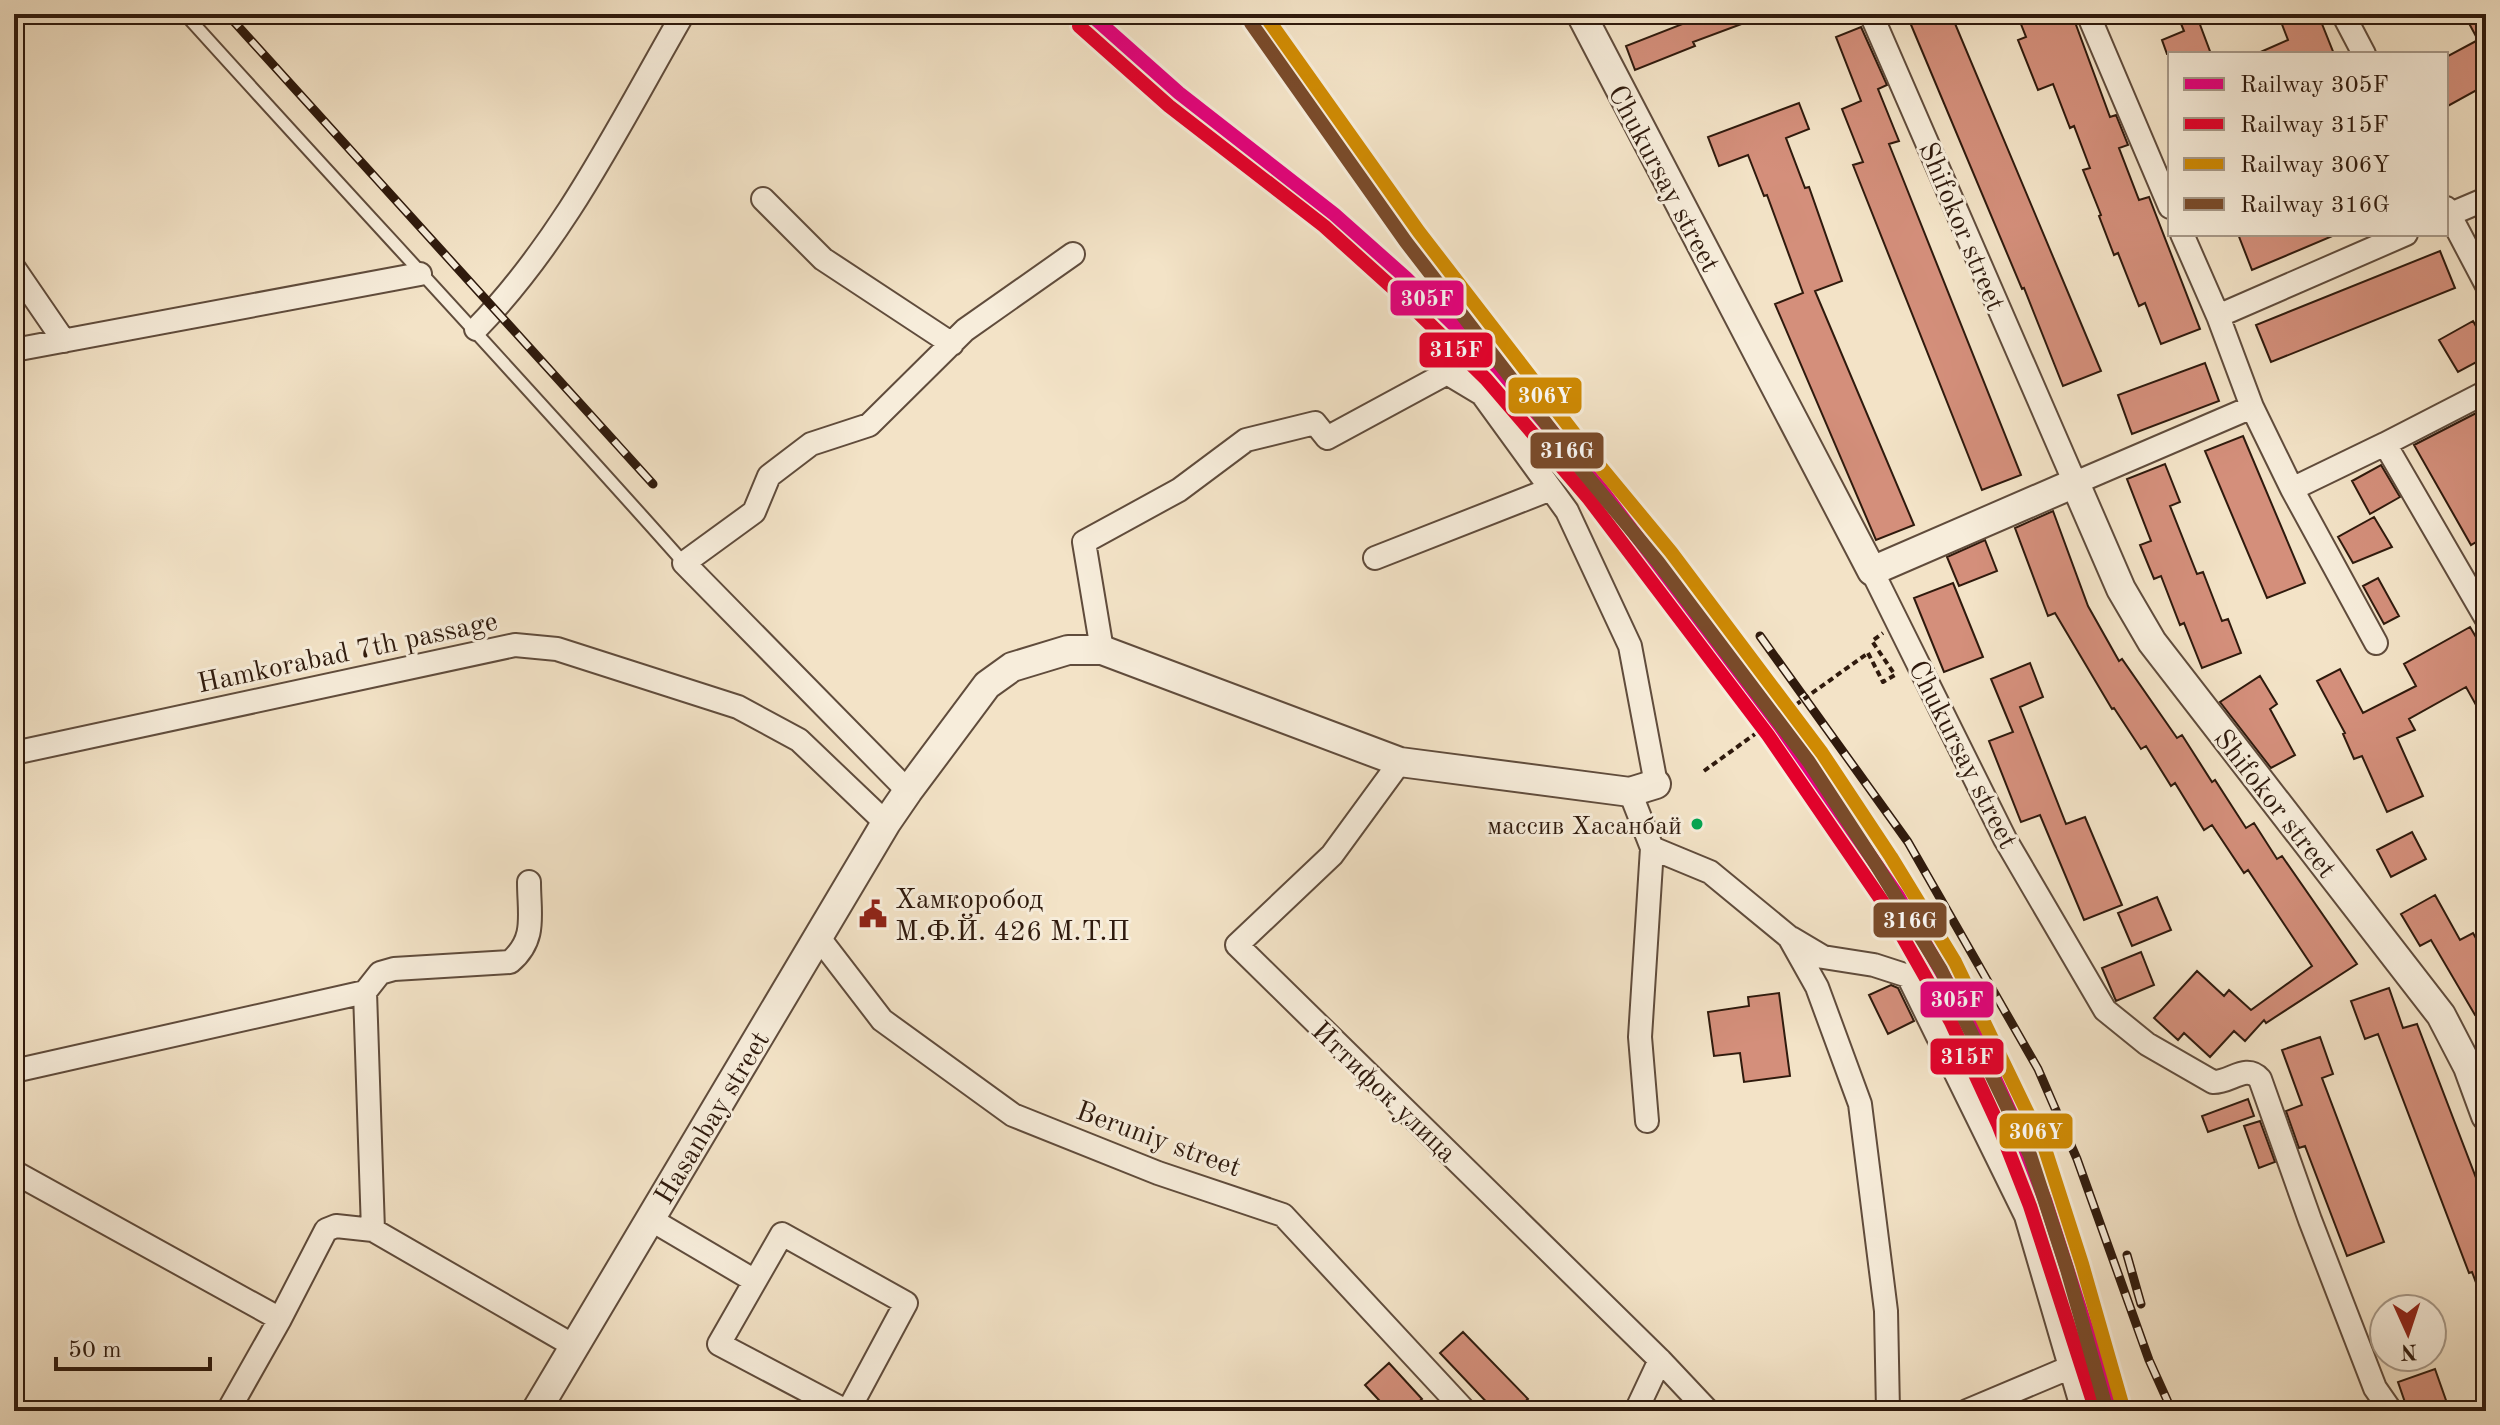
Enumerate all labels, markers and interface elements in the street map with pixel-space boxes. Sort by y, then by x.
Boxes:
legend [2168,52,2448,236]
text: Railway 305F [2240,74,2389,98]
street label: Chukursay street [1601,81,1723,277]
text: Railway 315F [2240,114,2389,138]
street label: Shifokor street [1912,139,2008,316]
text: Railway 306Y [2240,154,2390,178]
text: Railway 316G [2240,194,2390,218]
line badge: 305F [1389,279,1465,317]
text: 305F [1400,289,1454,311]
line badge: 315F [1418,331,1494,369]
text: 315F [1429,340,1483,362]
line badge: 306Y [1507,376,1583,415]
text: 306Y [1518,386,1572,408]
line badge: 316G [1529,431,1605,470]
text: 316G [1540,441,1594,463]
street label: Hamkorabad 7th passage [195,608,500,699]
street label: Chukursay street [1902,657,2021,854]
street label: Shifokor street [2207,725,2340,884]
place label: массив Хасанбай [1487,814,1682,840]
marker: массив Хасанбай [1689,816,1705,832]
place label: Хамкоробод М.Ф.Й. 426 М.Т.П [895,887,1130,947]
public building icon: Хамкоробод М.Ф.Й. 426 М.Т.П [858,899,888,929]
line badge: 316G [1872,901,1948,939]
text: 316G [1883,911,1937,933]
line badge: 305F [1919,980,1995,1019]
text: 305F [1930,990,1984,1012]
street label: Иттифок улица [1305,1017,1461,1169]
street label: Hasanbay street [651,1027,776,1210]
line badge: 315F [1929,1037,2005,1076]
text: 315F [1940,1047,1994,1069]
street label: Beruniy street [1072,1098,1244,1184]
line badge: 306Y [1998,1112,2074,1150]
text: 306Y [2009,1122,2063,1144]
north arrow [2368,1293,2448,1373]
scale bar [56,1321,210,1371]
text: 50 m [68,1339,122,1363]
text: N [2400,1340,2418,1362]

